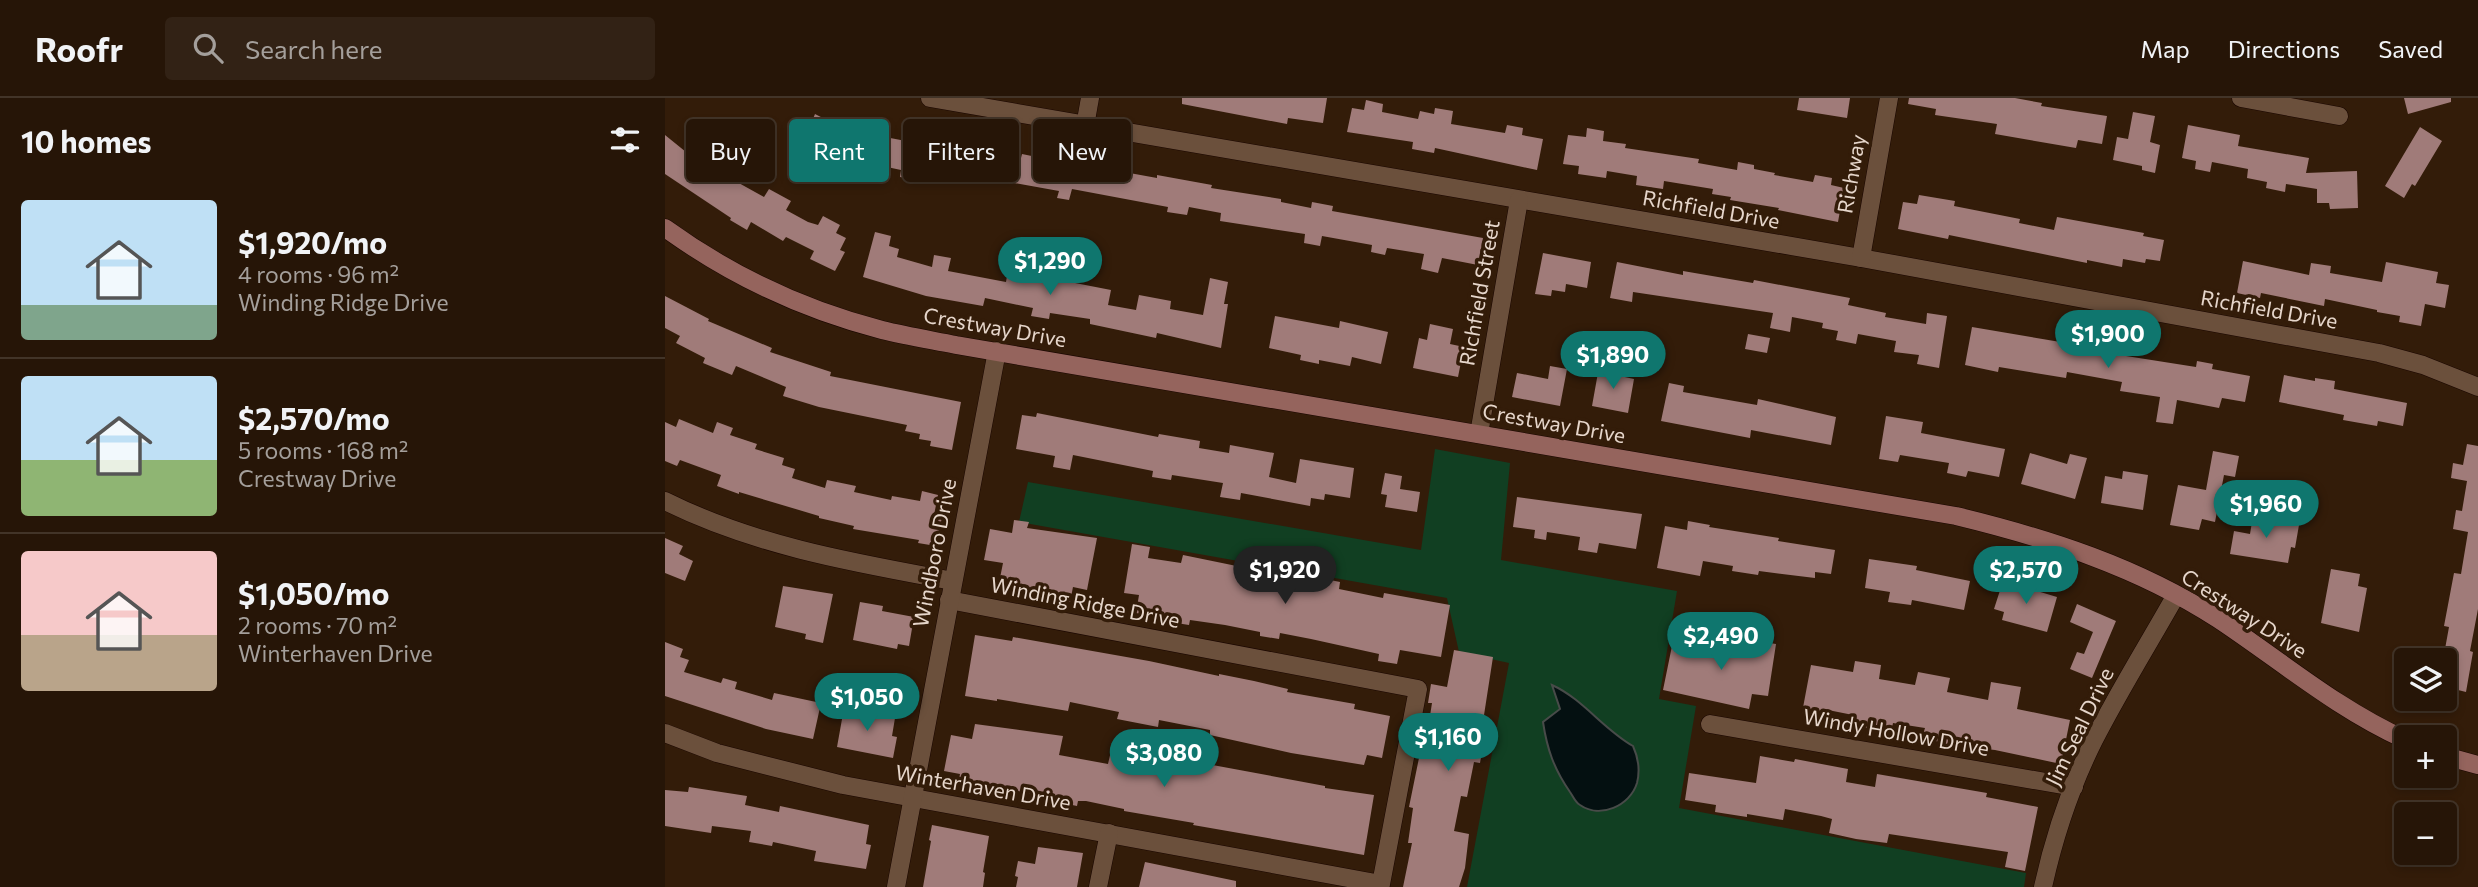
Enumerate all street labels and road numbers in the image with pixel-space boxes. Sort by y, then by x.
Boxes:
street label: Richway [1831,132,1870,215]
street label: Richfield Drive [1641,184,1782,233]
street label: Richfield Street [1453,218,1504,368]
street label: Richfield Drive [2199,284,2340,333]
street label: Crestway Drive [922,302,1069,351]
street label: Crestway Drive [1481,398,1628,447]
street label: Windboro Drive [907,476,960,629]
street label: Crestway Drive [2177,563,2312,663]
street label: Winding Ridge Drive [988,571,1182,632]
street label: Jim Seal Drive [2039,663,2118,789]
street label: Windy Hollow Drive [1801,703,1991,760]
street label: Winterhaven Drive [894,759,1073,814]

